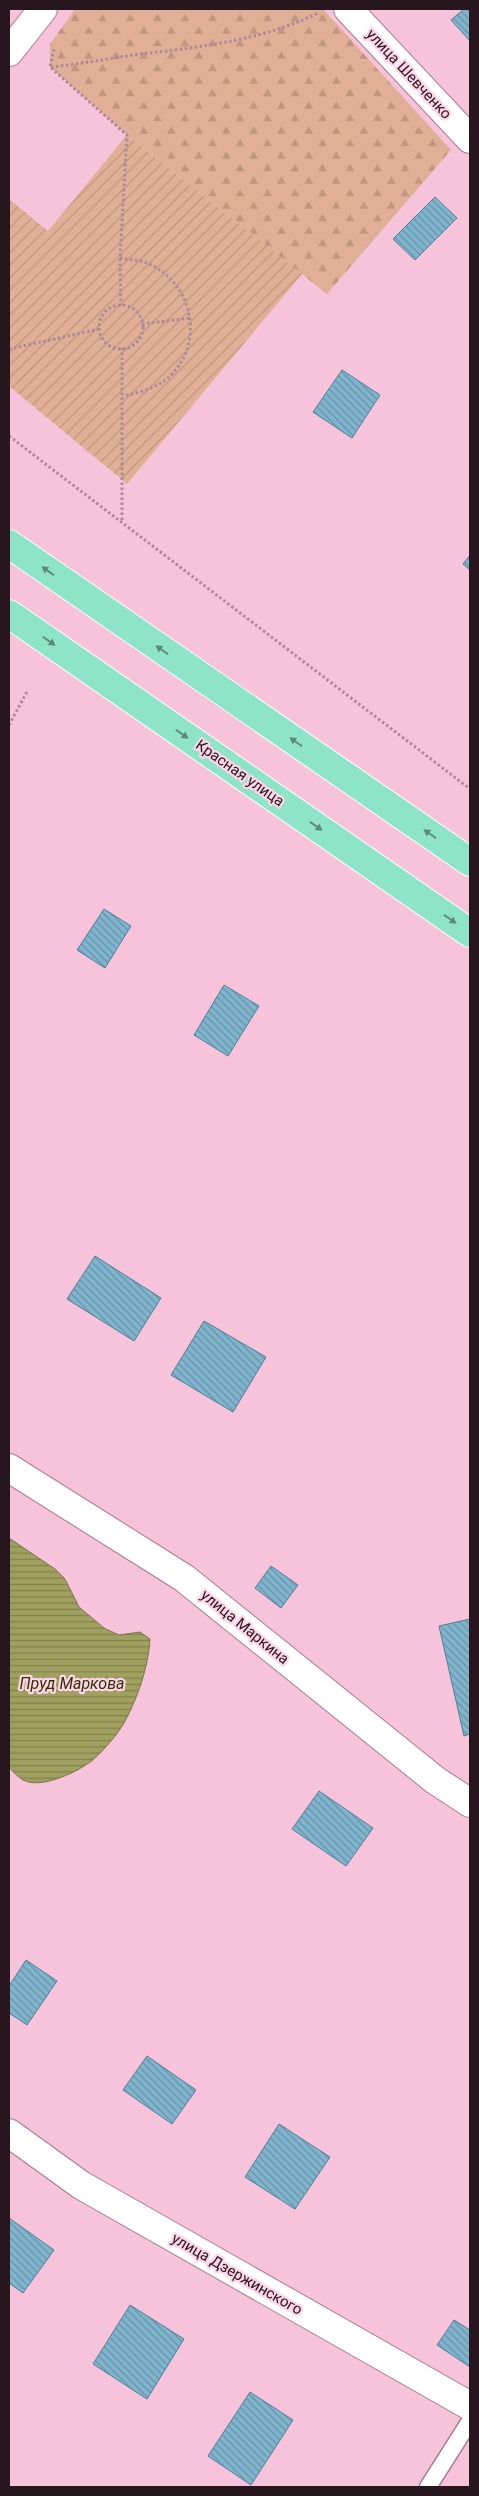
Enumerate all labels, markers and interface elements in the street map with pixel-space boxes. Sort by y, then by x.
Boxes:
street label: улица Шевченко [363,25,455,123]
one-way arrow [41,566,55,576]
one-way arrow [42,637,56,646]
one-way arrow [156,645,169,655]
one-way arrow [176,729,189,739]
street label: Красная улица [192,736,288,810]
one-way arrow [289,737,303,747]
one-way arrow [309,821,323,831]
one-way arrow [423,829,437,839]
one-way arrow [443,914,456,924]
street label: улица Маркина [197,1586,293,1668]
water label: Пруд Маркова [19,1674,125,1693]
street label: улица Дзержинского [168,2229,306,2319]

